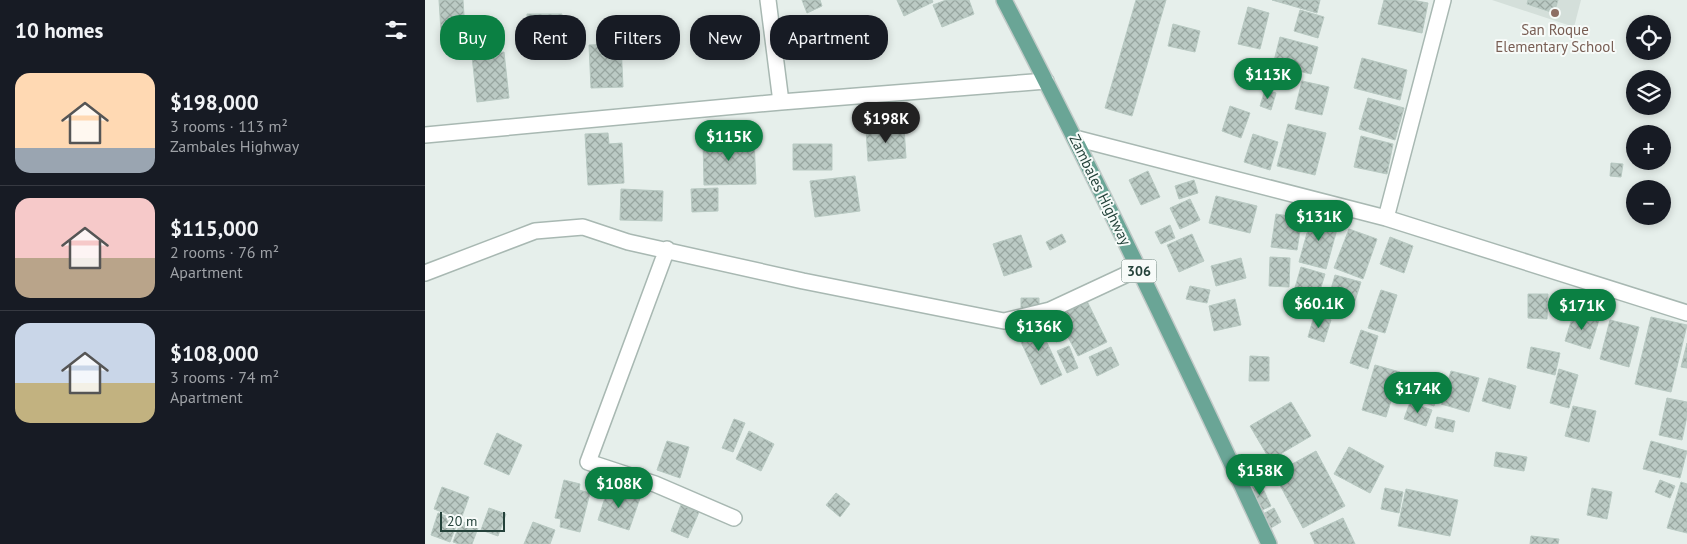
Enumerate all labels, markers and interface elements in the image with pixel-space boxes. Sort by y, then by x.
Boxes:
marker: San Roque Elementary School [1549,7,1561,19]
chip: Buy [440,15,505,60]
chip: Rent [515,15,586,60]
chip: Filters [596,15,680,60]
chip: New [690,15,760,60]
chip: Apartment [770,15,888,60]
map controls [1626,15,1671,225]
button: locate [1626,15,1671,60]
icon: filters [382,16,410,44]
text: 10 homes [15,17,103,44]
place label: San Roque Elementary School [1495,20,1615,56]
pin: $113K [1233,58,1303,100]
text: $113K [1245,64,1291,84]
button: layers [1626,70,1671,115]
text: $198,000 [170,89,259,116]
icon: home [55,93,115,153]
pin: $198K [851,102,921,144]
text: $198K [863,108,909,128]
text: 3 rooms · 113 m² [170,116,288,136]
pin: $115K [694,120,764,162]
button: + [1626,125,1671,170]
text: $115K [706,126,752,146]
street label: Zambales Highway [1065,131,1136,248]
text: Zambales Highway [170,136,299,156]
button: − [1626,180,1671,225]
pin: $131K [1284,200,1354,242]
text: $131K [1296,206,1342,226]
text: $115,000 [170,215,259,242]
icon: home [55,218,115,278]
text: 2 rooms · 76 m² [170,242,279,262]
road number: 306 [1121,260,1157,282]
text: Apartment [170,262,243,282]
pin: $60.1K [1278,286,1360,329]
pin: $171K [1547,288,1617,331]
text: $60.1K [1294,293,1344,313]
text: $171K [1559,295,1605,315]
pin: $136K [1004,310,1074,352]
text: $136K [1016,316,1062,336]
text: $108,000 [170,340,259,367]
icon: home [55,343,115,403]
text: 3 rooms · 74 m² [170,367,279,387]
pin: $174K [1383,372,1453,414]
text: $174K [1395,378,1441,398]
text: Apartment [170,387,243,407]
pin: $158K [1225,454,1295,496]
text: $158K [1237,460,1283,480]
pin: $108K [584,466,654,509]
text: $108K [596,473,642,493]
scale bar [440,509,505,532]
text: 20 m [447,512,477,530]

